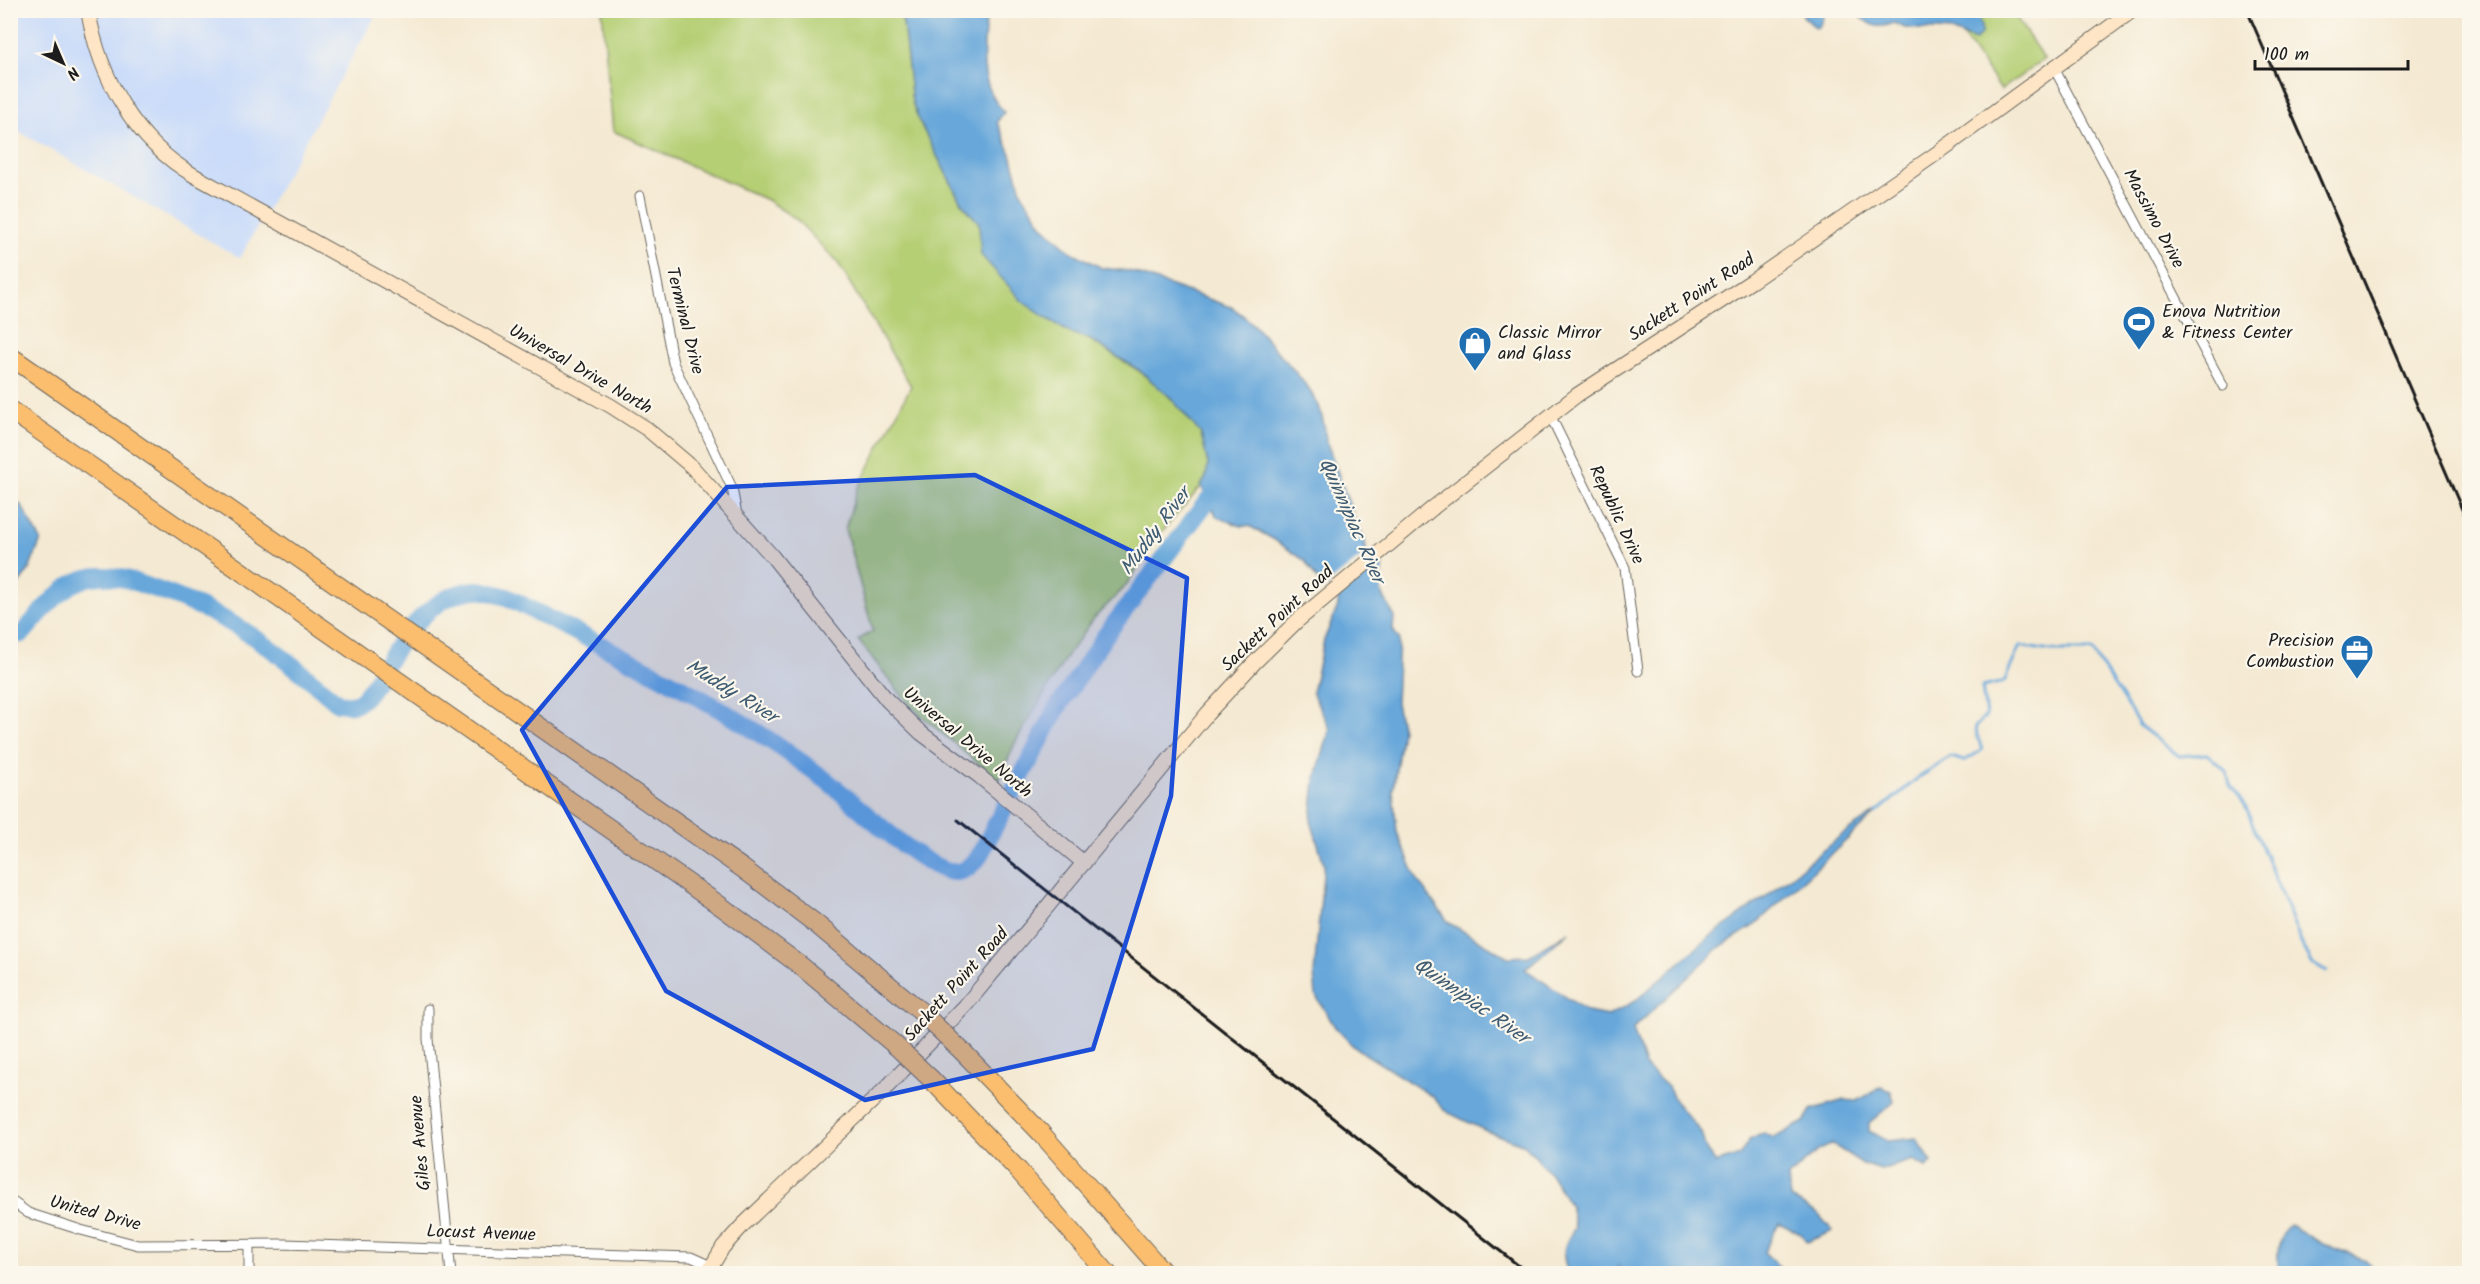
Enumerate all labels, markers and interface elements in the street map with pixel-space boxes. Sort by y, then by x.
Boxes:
north arrow [33,33,93,93]
scale bar [2255,33,2408,71]
text: 100 m [2264,41,2309,70]
text: N [60,60,85,85]
street label: Massimo Drive [2114,164,2192,274]
street label: Sackett Point Road [1623,246,1762,350]
street label: Terminal Drive [657,264,711,378]
place label: Enova Nutrition & Fitness Center [2162,298,2293,348]
sports icon: Enova Nutrition & Fitness Center [2121,304,2157,351]
street label: Universal Drive North [503,317,657,423]
place label: Classic Mirror and Glass [1498,319,1602,369]
shop icon: Classic Mirror and Glass [1457,325,1493,372]
water label: Quinnipiac River [1309,453,1395,593]
street label: Republic Drive [1580,460,1652,570]
water label: Muddy River [1112,478,1202,583]
street label: Sackett Point Road [1215,558,1342,679]
place label: Precision Combustion [2246,627,2334,677]
office icon: Precision Combustion [2339,633,2375,680]
water label: Muddy River [679,651,787,735]
street label: Universal Drive North [896,680,1038,806]
street label: Sackett Point Road [897,920,1017,1049]
water label: Quinnipiac River [1407,950,1539,1056]
street label: Giles Avenue [402,1094,440,1192]
street label: United Drive [46,1188,144,1240]
street label: Locust Avenue [426,1218,536,1250]

